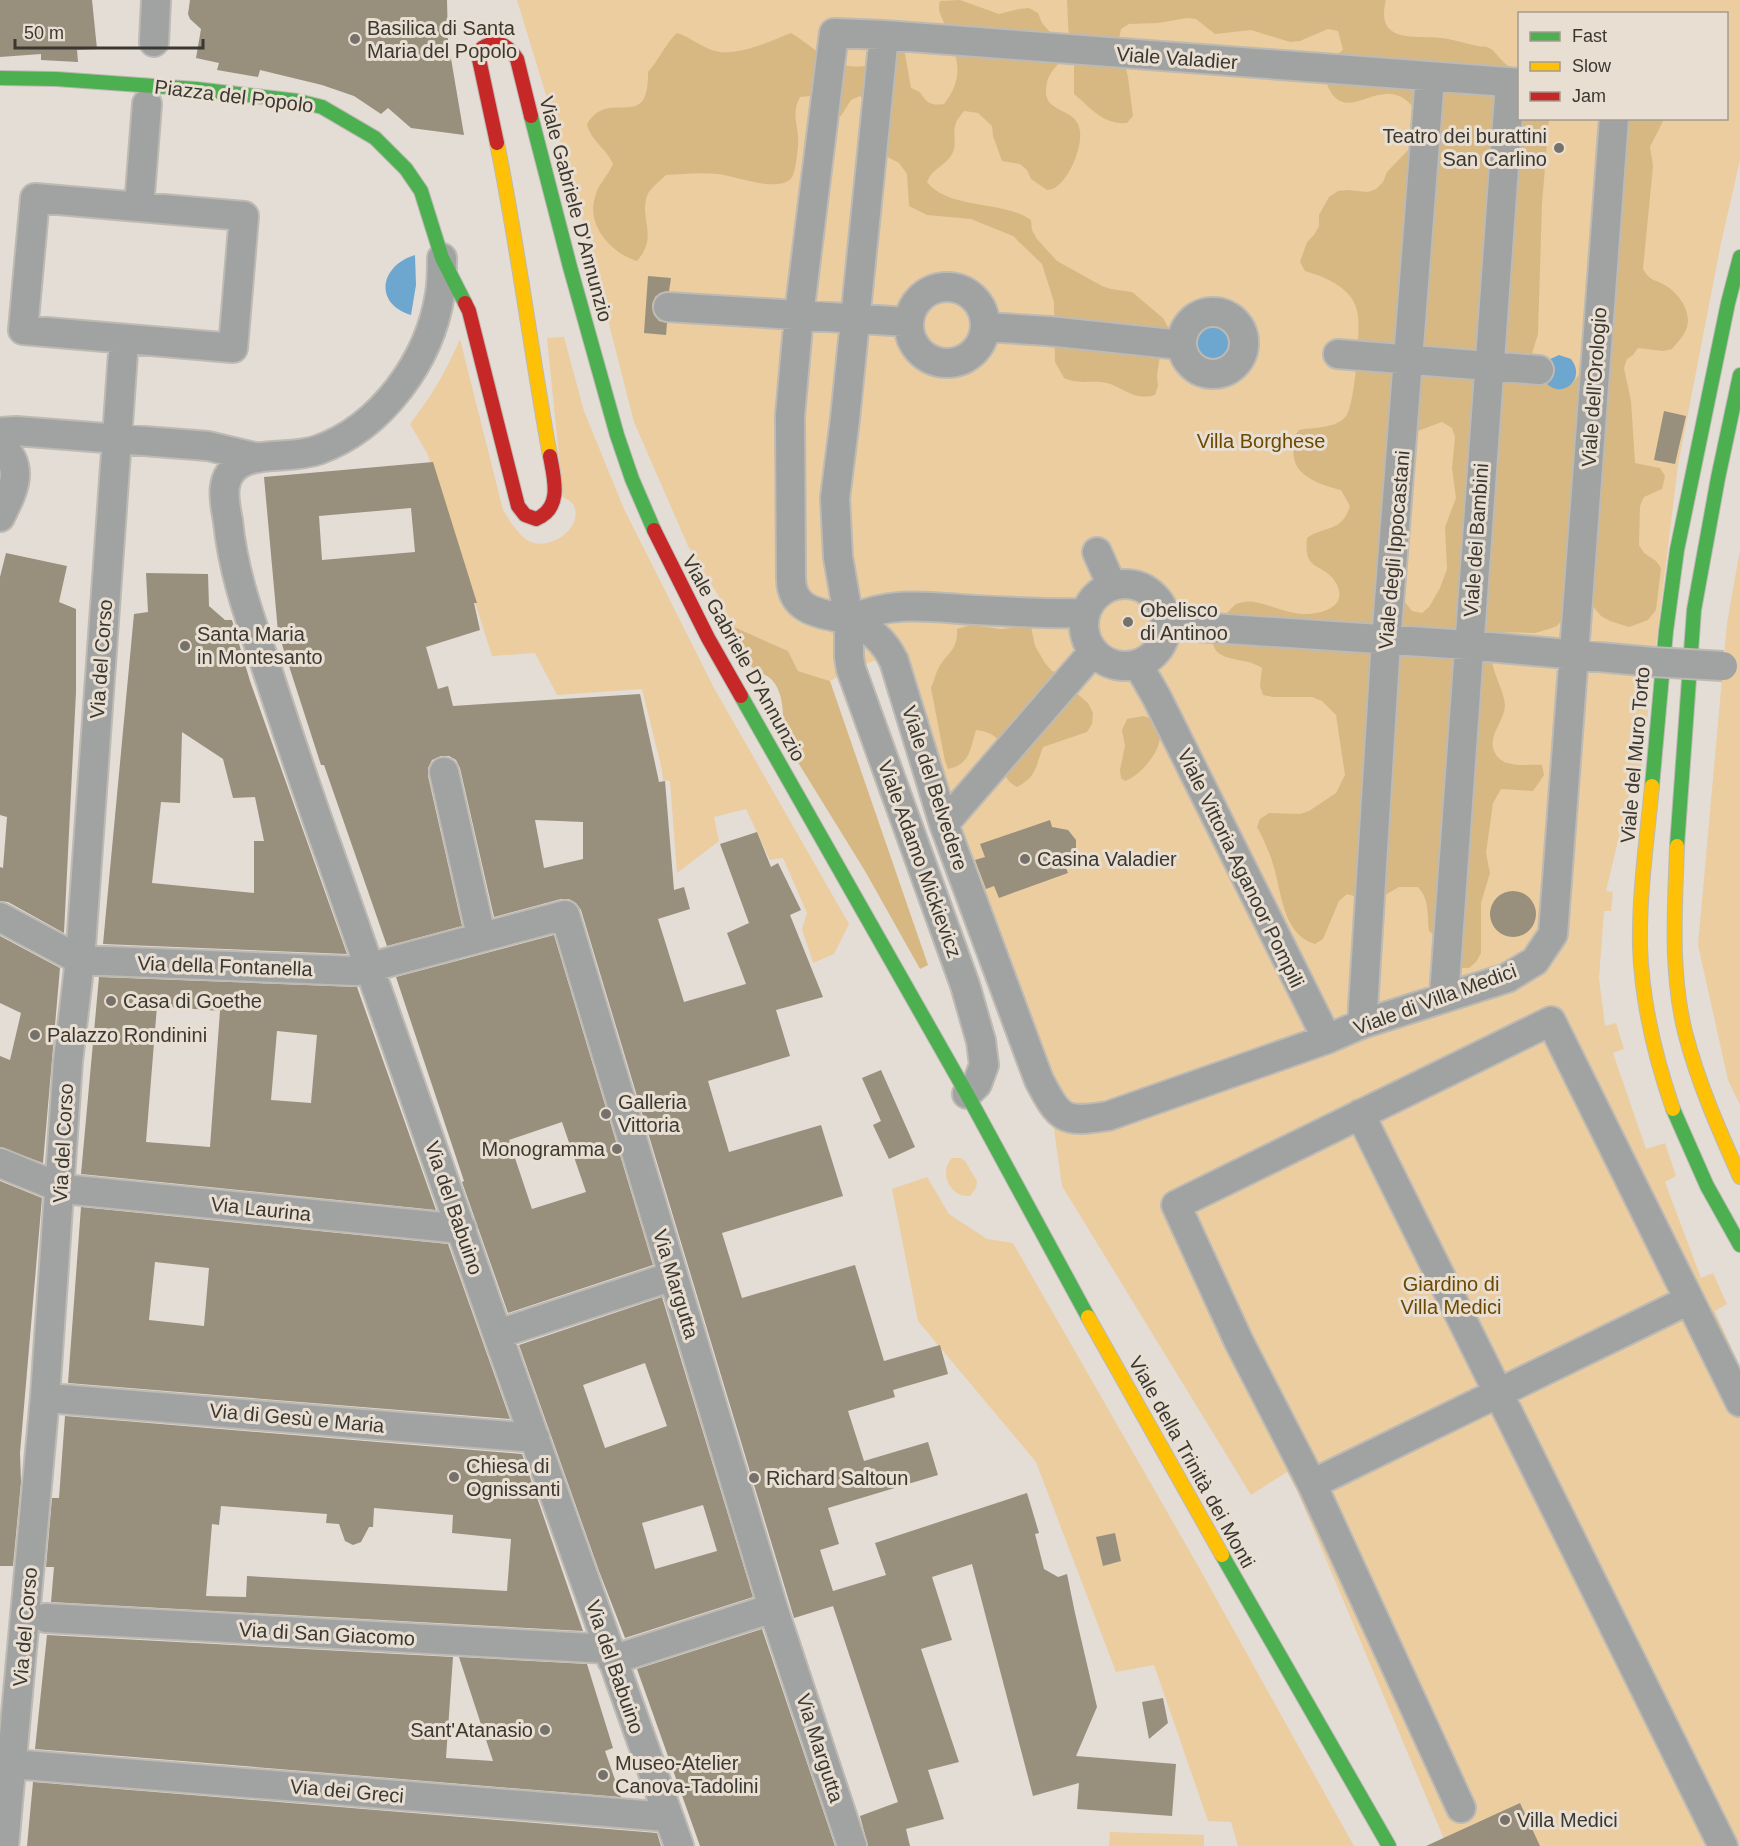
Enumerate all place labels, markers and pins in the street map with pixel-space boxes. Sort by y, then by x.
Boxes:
place label: Basilica di Santa Maria del Popolo [367,17,517,62]
marker: Basilica di Santa Maria del Popolo [348,32,362,46]
place label: Teatro dei burattini San Carlino [1382,125,1547,170]
marker: Teatro dei burattini San Carlino [1552,141,1566,155]
place label: Obelisco di Antinoo [1140,599,1228,644]
marker: Obelisco di Antinoo [1121,615,1135,629]
place label: Santa Maria in Montesanto [197,623,323,668]
marker: Santa Maria in Montesanto [178,639,192,653]
place label: Casina Valadier [1037,848,1177,870]
marker: Casina Valadier [1018,852,1032,866]
place label: Casa di Goethe [123,990,262,1012]
marker: Casa di Goethe [104,994,118,1008]
place label: Palazzo Rondinini [47,1024,207,1046]
marker: Palazzo Rondinini [28,1028,42,1042]
place label: Galleria Vittoria [618,1091,688,1136]
marker: Galleria Vittoria [599,1107,613,1121]
place label: Monogramma [482,1138,606,1160]
marker: Monogramma [610,1142,624,1156]
place label: Chiesa di Ognissanti [466,1455,561,1500]
place label: Richard Saltoun [766,1467,908,1489]
marker: Chiesa di Ognissanti [447,1470,461,1484]
marker: Richard Saltoun [747,1471,761,1485]
place label: Sant'Atanasio [410,1719,533,1741]
marker: Sant'Atanasio [538,1723,552,1737]
place label: Museo-Atelier Canova-Tadolini [615,1752,758,1797]
marker: Museo-Atelier Canova-Tadolini [596,1768,610,1782]
place label: Villa Medici [1517,1809,1618,1831]
marker: Villa Medici [1498,1813,1512,1827]

